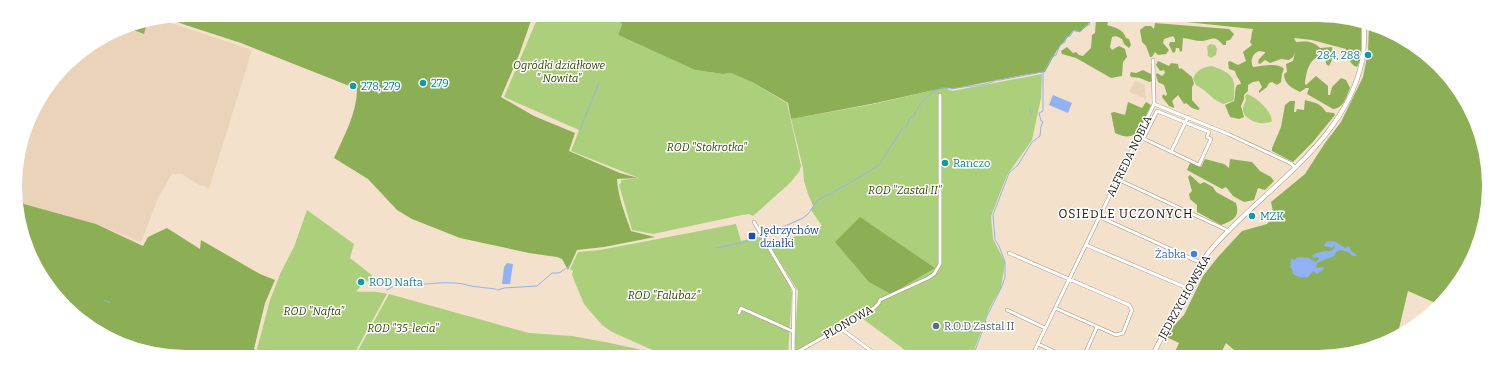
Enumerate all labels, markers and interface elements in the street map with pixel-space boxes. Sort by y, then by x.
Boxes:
place label: 284, 288 [1317,49,1360,62]
marker: 284, 288 [1363,50,1373,60]
park label: Ogródki działkowe " Nowita" [513,59,605,85]
place label: 279 [431,77,449,90]
marker: 279 [418,78,428,88]
place label: 278, 279 [361,80,401,93]
marker: 278, 279 [348,81,358,91]
street label: ALFREDA NOBLA [1104,113,1155,199]
park label: ROD "Stokrotka" [667,141,748,154]
place label: Ranczo [953,157,990,170]
marker: Ranczo [940,158,950,168]
park label: ROD "Zastal II" [868,184,943,197]
district label: OSIEDLE UCZONYCH [1058,207,1194,221]
place label: MZK [1260,210,1284,223]
marker: MZK [1247,211,1257,221]
place label: Jędrzychów działki [759,224,819,250]
marker: Jędrzychów działki [747,231,757,241]
place label: Żabka [1155,247,1186,261]
marker: Żabka [1189,249,1199,259]
street label: JĘDRZYCHOWSKA [1155,253,1213,343]
place label: ROD Nafta [369,276,423,289]
marker: ROD Nafta [356,277,366,287]
park label: ROD "Falubaz" [628,289,701,302]
street label: PLONOWA [821,303,875,342]
park label: ROD "Nafta" [284,305,345,318]
place label: R.O.D Zastal II [944,320,1014,333]
marker: R.O.D Zastal II [931,321,941,331]
park label: ROD "35-lecia" [367,322,440,335]

